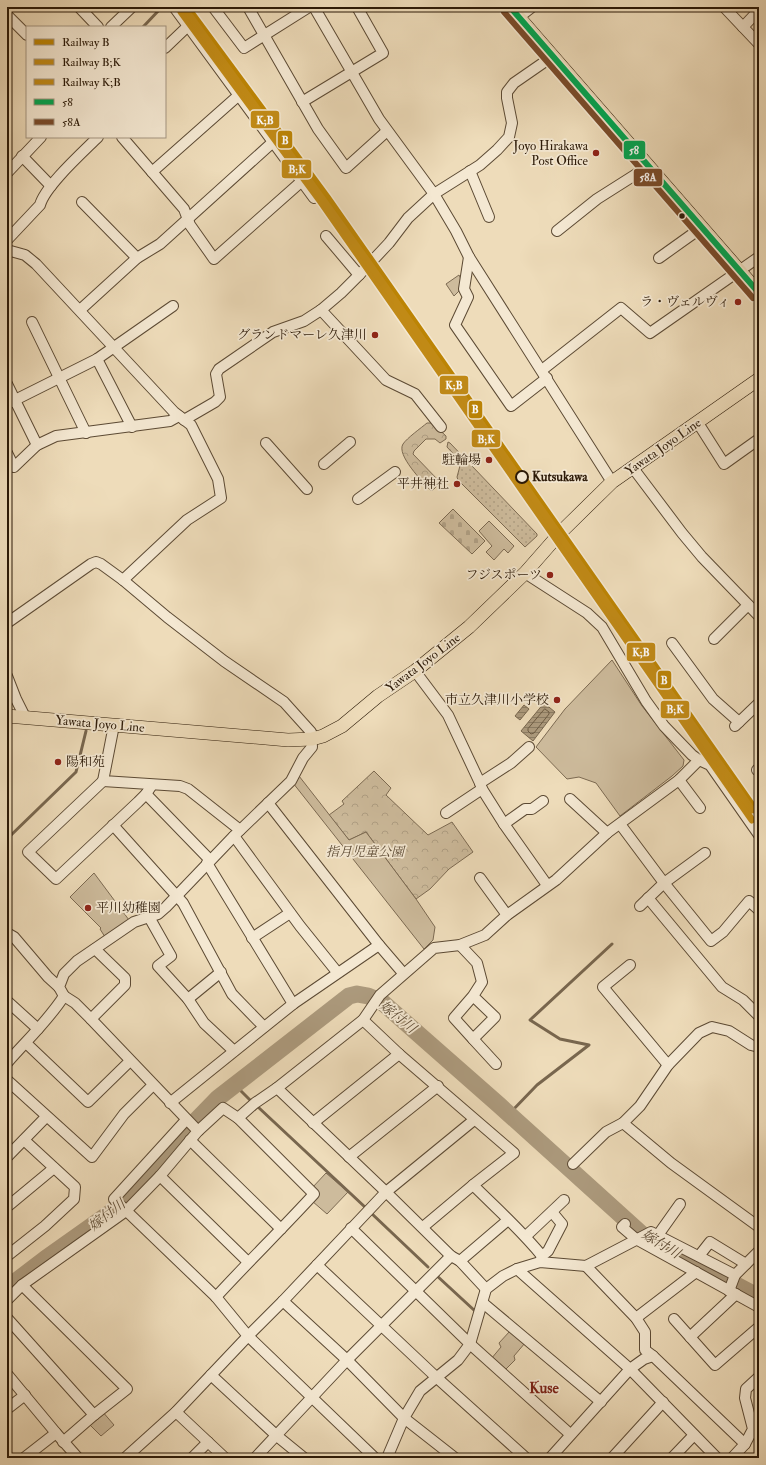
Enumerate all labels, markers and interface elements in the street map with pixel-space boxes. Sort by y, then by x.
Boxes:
legend [26,26,166,138]
text: Railway B [62,35,110,50]
text: Railway B;K [62,55,122,70]
text: Railway K;B [62,75,121,90]
text: 58 [62,95,73,110]
line badge: K;B [250,110,280,129]
text: K;B [256,114,274,127]
text: 58A [62,115,81,130]
line badge: B [277,130,293,149]
text: B [281,134,289,147]
place label: Joyo Hirakawa Post Office [512,138,589,169]
line badge: 58 [623,140,646,160]
text: 58 [629,144,640,157]
marker: Joyo Hirakawa Post Office [591,148,601,158]
line badge: B;K [281,159,312,179]
text: B;K [288,163,307,176]
line badge: 58A [633,168,663,187]
text: 58A [640,171,658,184]
unlabelled marker [677,211,687,221]
place label: ラ・ヴェルヴィ [640,294,730,310]
marker: ラ・ヴェルヴィ [733,297,743,307]
place label: グランドマーレ久津川 [237,327,367,343]
marker: グランドマーレ久津川 [370,330,380,340]
line badge: K;B [439,375,469,395]
text: K;B [445,379,463,392]
line badge: B [468,400,483,419]
text: B [471,403,479,416]
street label: Yawata Joyo Line [622,414,705,480]
line badge: B;K [471,429,501,448]
text: B;K [477,433,496,446]
place label: 駐輪場 [442,452,481,468]
marker: 駐輪場 [484,455,494,465]
place label: Kutsukawa [532,469,588,485]
marker: Kutsukawa [515,470,529,484]
place label: 平井神社 [397,476,449,492]
marker: 平井神社 [452,479,462,489]
place label: フジスポーツ [465,567,542,583]
marker: フジスポーツ [545,570,555,580]
street label: Yawata Joyo Line [382,629,465,697]
line badge: K;B [626,642,656,662]
text: K;B [632,646,650,659]
line badge: B [657,670,672,689]
text: B [660,674,668,687]
place label: 市立久津川小学校 [445,692,549,708]
marker: 市立久津川小学校 [552,695,562,705]
line badge: B;K [660,700,690,719]
text: B;K [666,703,685,716]
street label: Yawata Joyo Line [55,712,146,737]
place label: 陽和苑 [66,754,105,770]
marker: 陽和苑 [53,757,63,767]
park label: 指月児童公園 [326,844,406,860]
place label: 平川幼稚園 [96,900,161,916]
marker: 平川幼稚園 [83,903,93,913]
water label: 嫁付川 [376,997,421,1038]
water label: 嫁付川 [85,1194,130,1235]
water label: 嫁付川 [639,1226,685,1263]
district label: Kuse [529,1379,559,1398]

